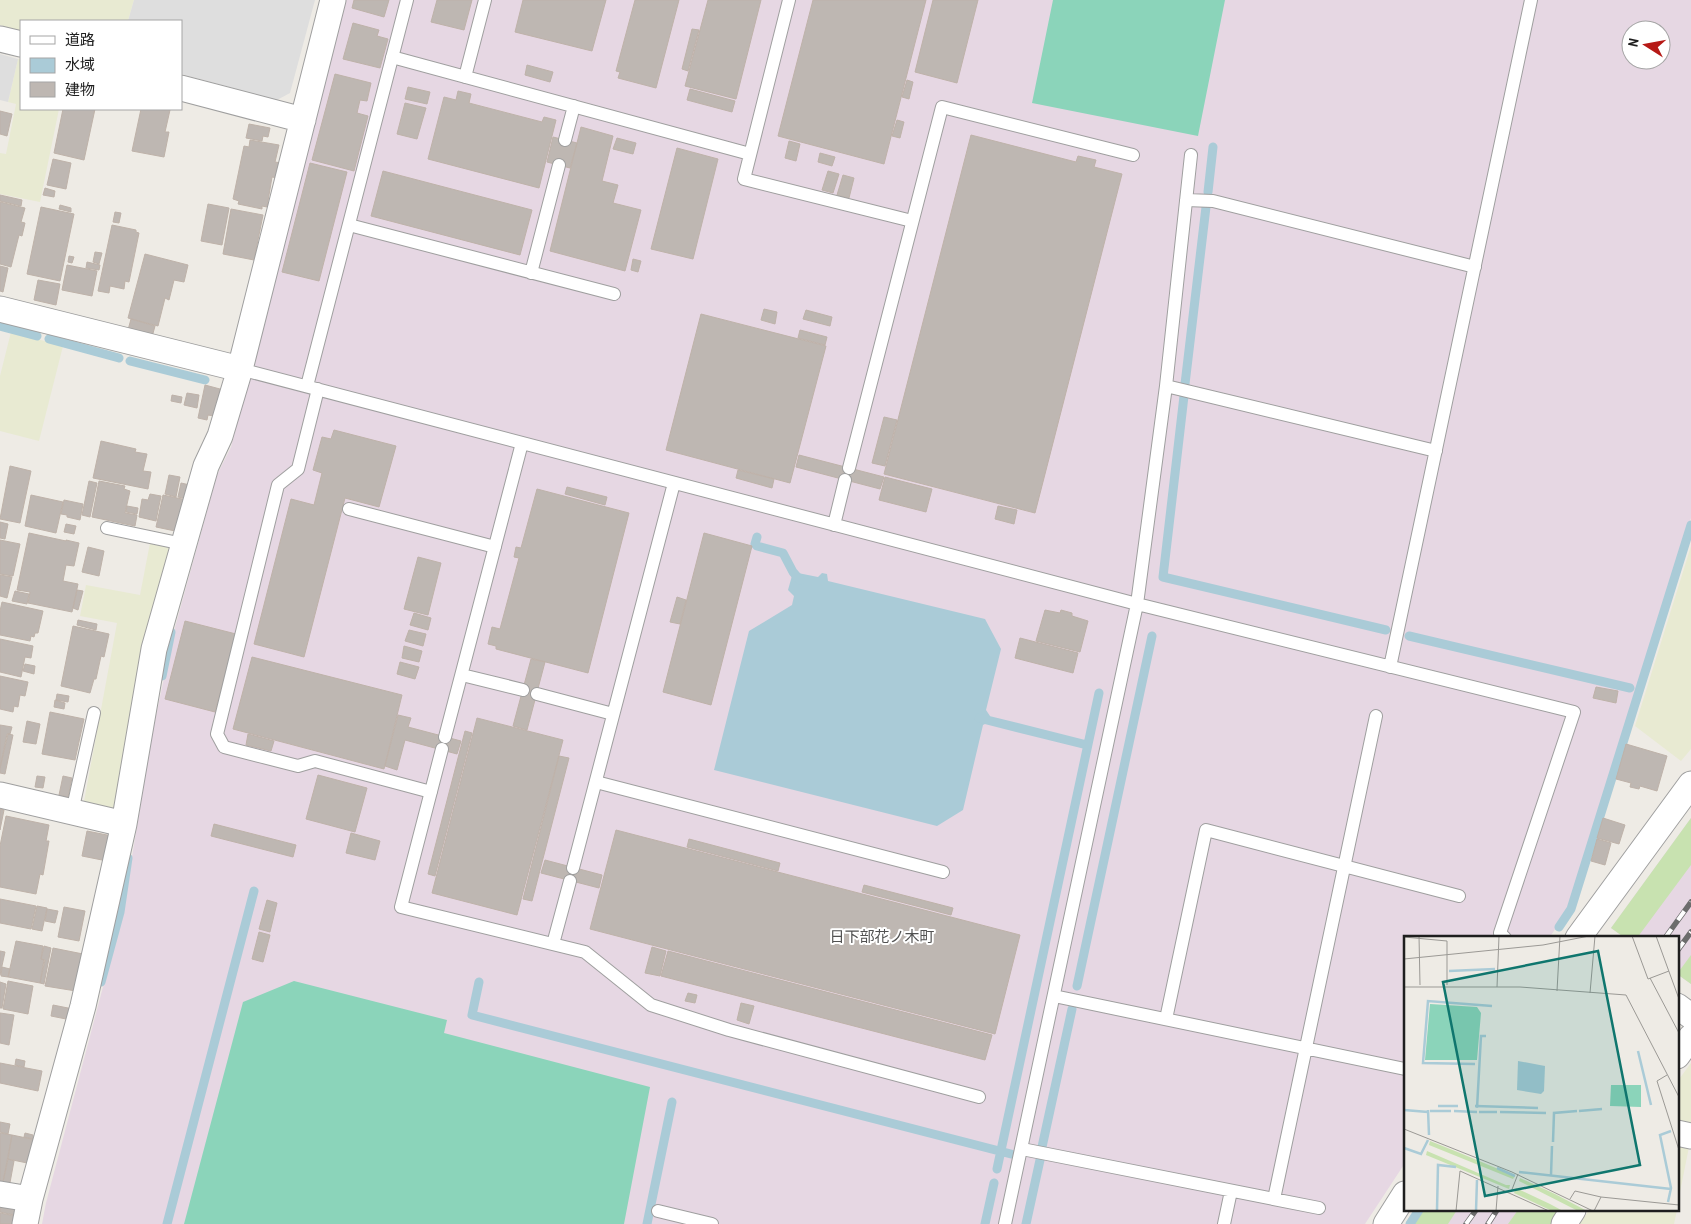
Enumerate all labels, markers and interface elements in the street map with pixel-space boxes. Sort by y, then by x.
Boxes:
legend [20,20,182,110]
north arrow [1621,20,1671,70]
text: 道路 [65,29,95,50]
text: N [1624,37,1643,48]
text: 水域 [65,54,95,75]
text: 建物 [65,79,95,100]
district label: 日下部花ノ木町 [829,926,935,947]
inset map [1404,936,1678,1212]

